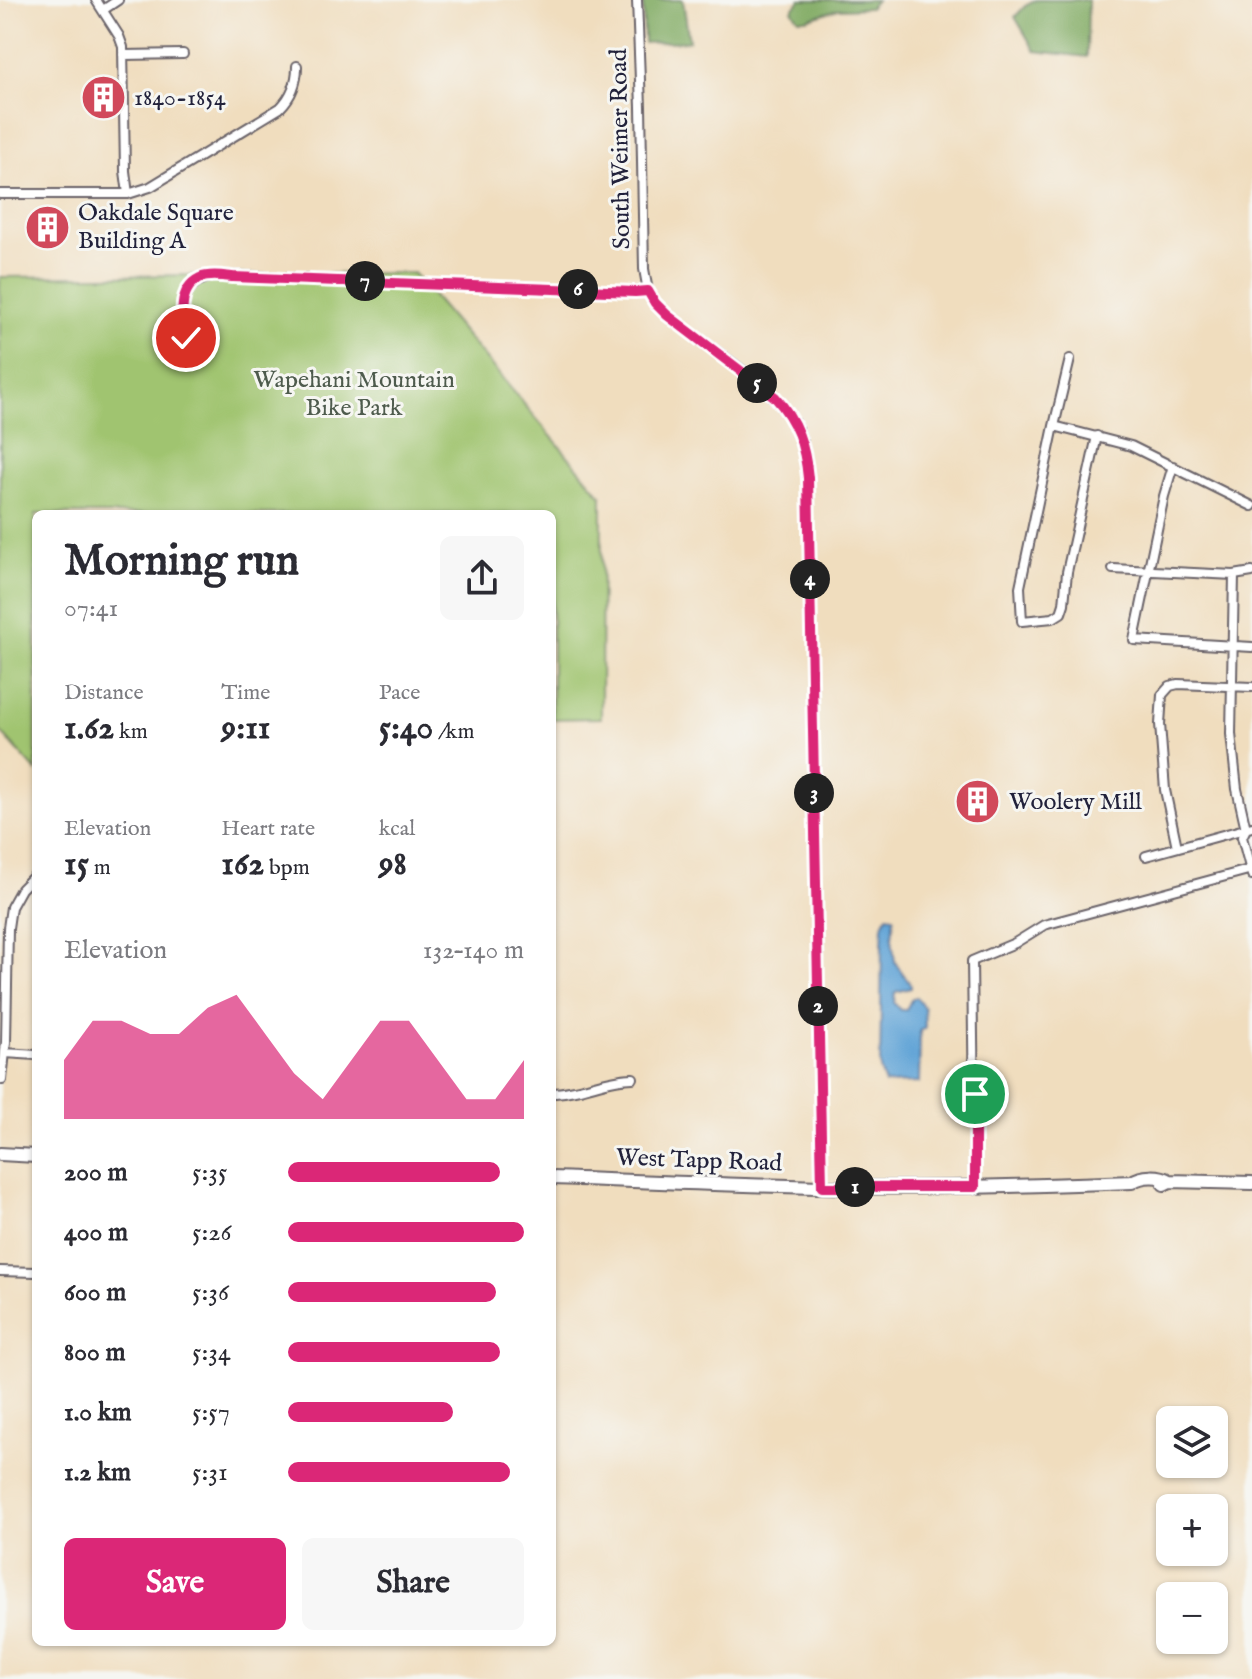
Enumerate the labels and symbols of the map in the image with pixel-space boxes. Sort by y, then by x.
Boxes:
street label: South Weimer Road [604,48,638,250]
building icon: 1840-1854 [79,74,127,122]
place label: 1840-1854 [134,83,226,114]
place label: Oakdale Square Building A [78,198,234,257]
building icon: Oakdale Square Building A [23,203,71,251]
pin: 7 [345,261,385,301]
pin: 6 [558,269,598,309]
pin [152,304,220,372]
pin: 5 [737,363,777,403]
park label: Wapehani Mountain Bike Park [253,365,455,424]
pin: 4 [790,559,830,599]
pin: 3 [794,773,834,813]
building icon: Woolery Mill [954,778,1002,826]
place label: Woolery Mill [1009,787,1142,818]
pin: 2 [798,986,838,1026]
pin [941,1060,1009,1128]
street label: West Tapp Road [615,1143,783,1179]
pin: 1 [835,1167,875,1207]

